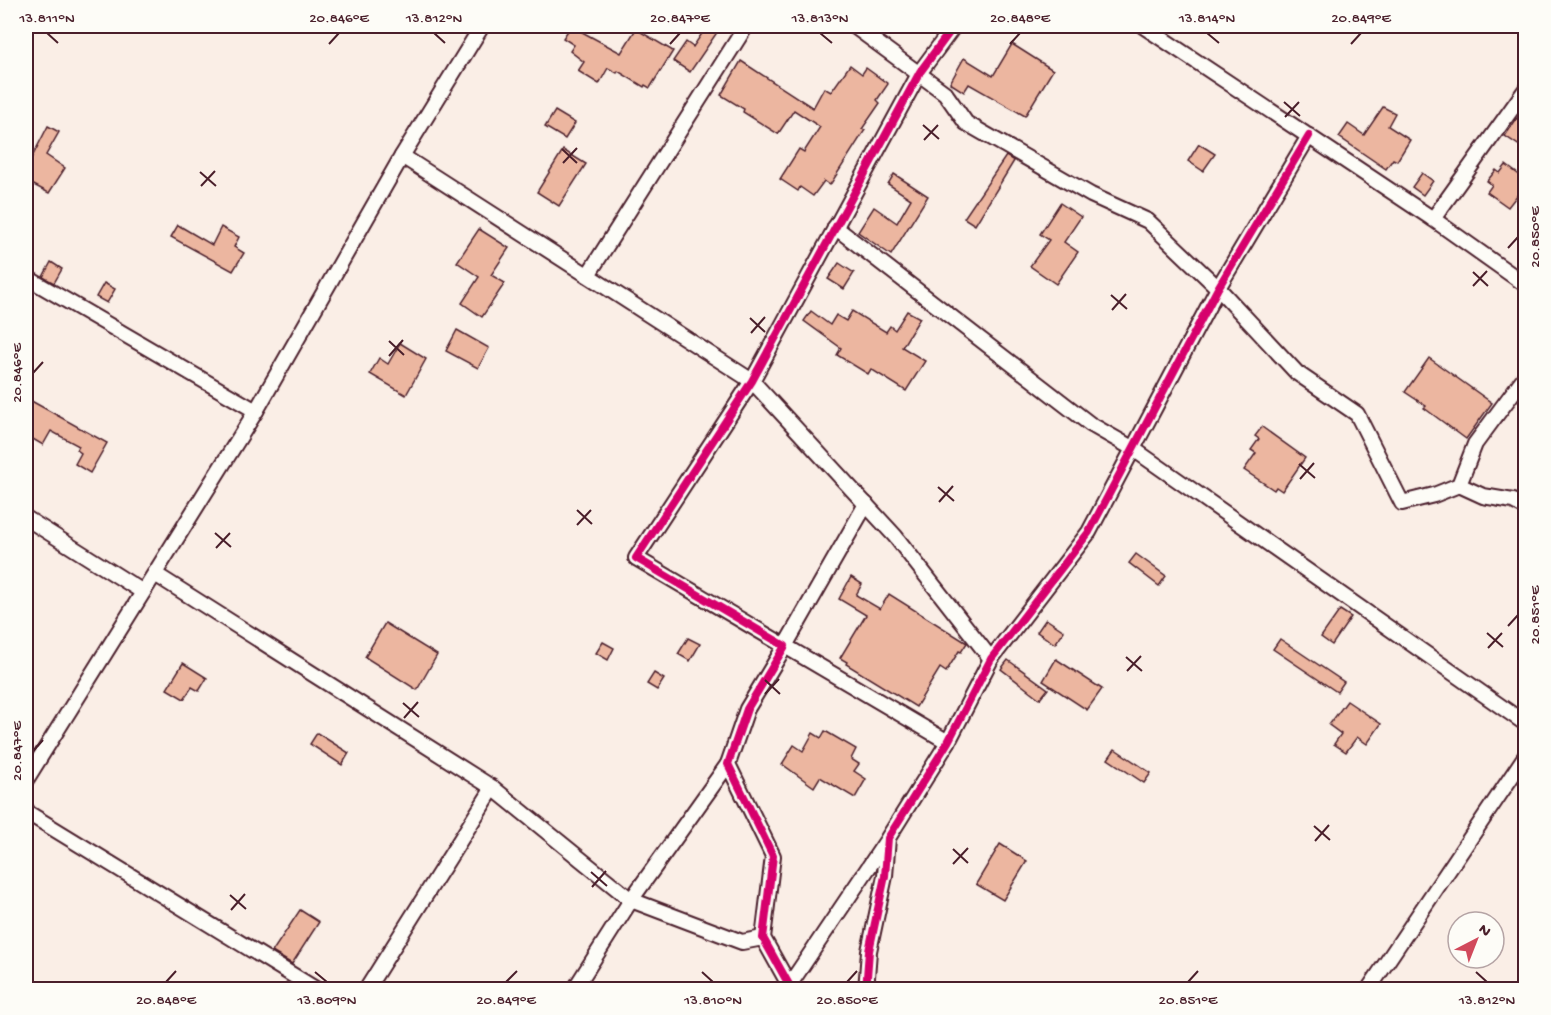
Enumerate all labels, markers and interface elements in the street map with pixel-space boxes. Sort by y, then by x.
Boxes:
text: 13.811°N [18,10,75,28]
text: 20.846°E [309,10,369,28]
text: 13.812°N [405,10,463,28]
text: 20.847°E [650,10,711,28]
text: 13.813°N [790,10,849,28]
text: 20.848°E [990,10,1051,28]
text: 13.814°N [1178,10,1235,28]
text: 20.849°E [1331,10,1391,28]
text: 20.850°E [1527,206,1545,268]
text: 20.846°E [9,343,27,403]
text: 20.851°E [1527,585,1545,644]
text: 20.847°E [9,720,27,781]
north arrow [1446,910,1506,970]
text: N [1473,921,1494,942]
text: 20.848°E [136,992,197,1010]
text: 13.809°N [296,992,357,1010]
text: 20.849°E [476,992,536,1010]
text: 13.810°N [683,992,742,1010]
text: 20.850°E [816,992,878,1010]
text: 20.851°E [1159,992,1218,1010]
text: 13.812°N [1458,992,1516,1010]

